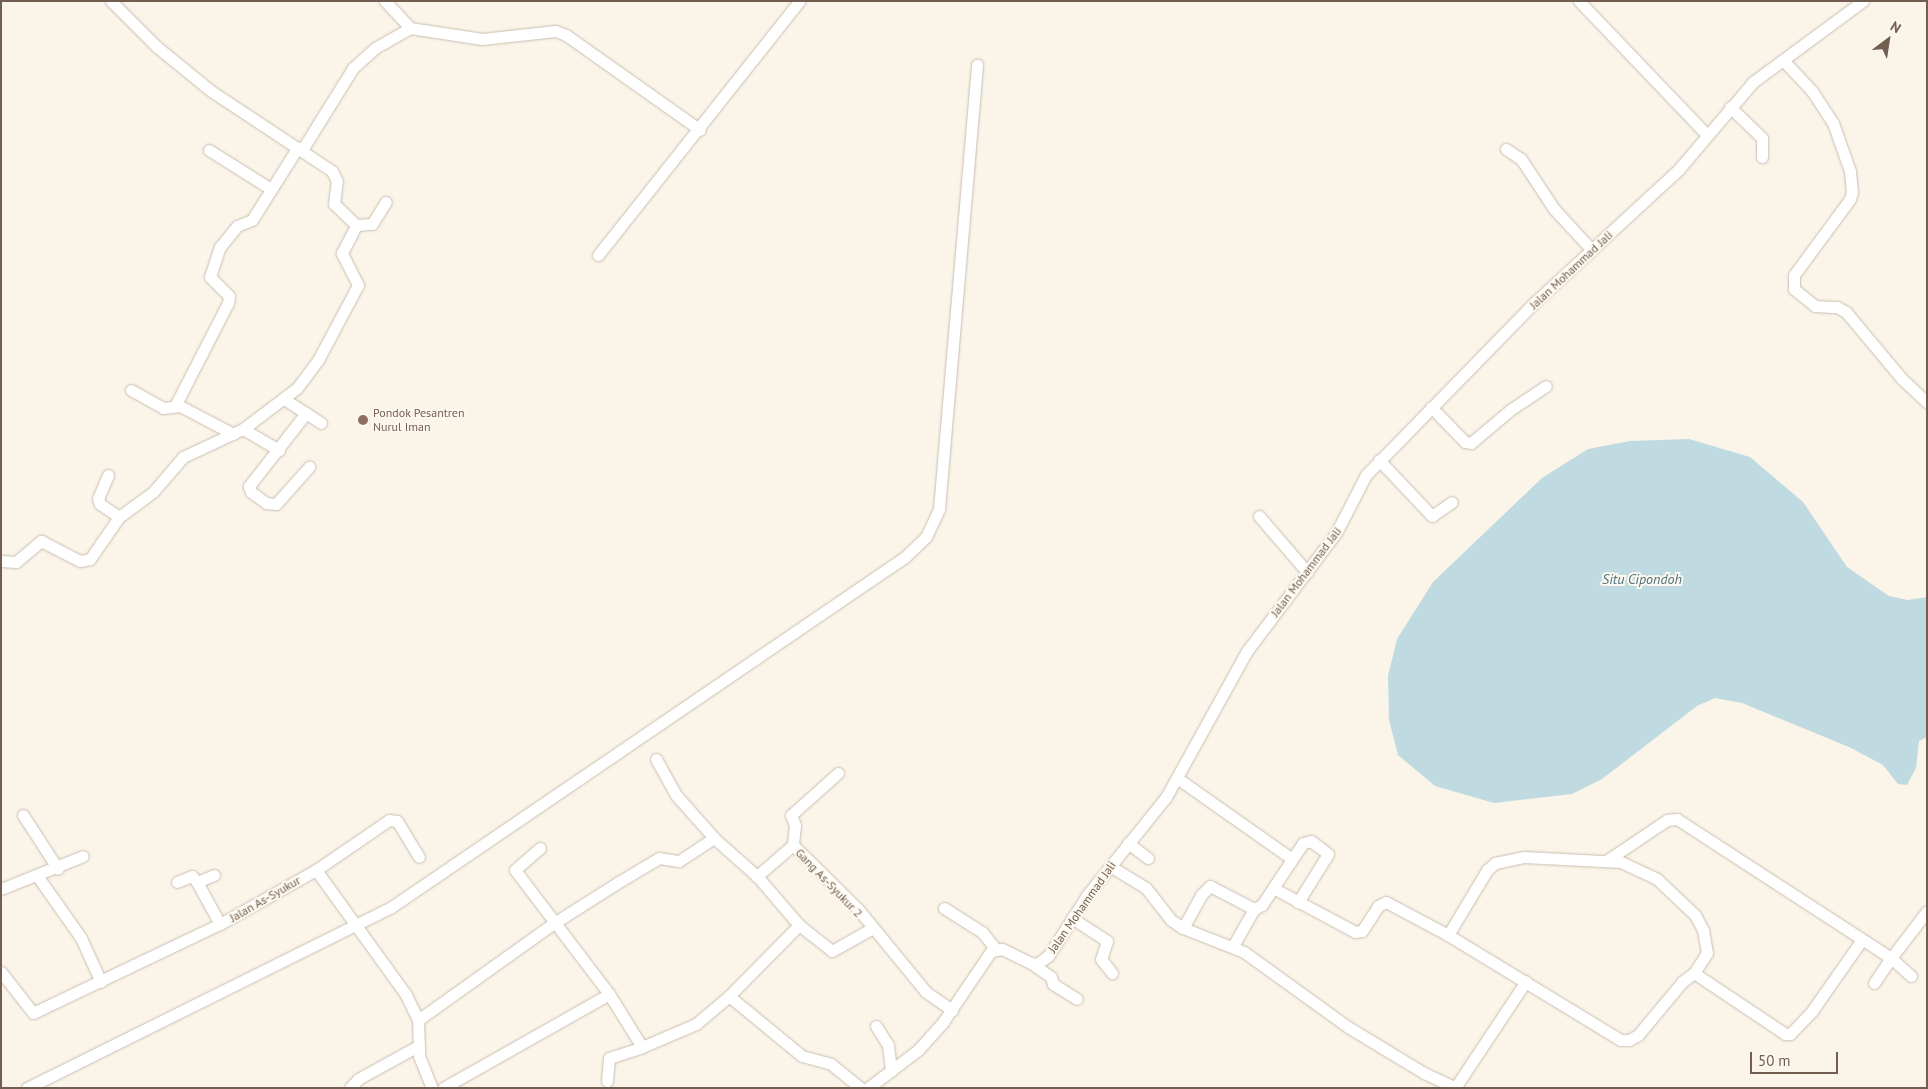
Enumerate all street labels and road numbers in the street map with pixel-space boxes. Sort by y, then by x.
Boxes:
street label: Jalan Mohammad Jali [1526,228,1616,312]
street label: Jalan Mohammad Jali [1268,524,1344,620]
street label: Gang As-Syukur 2 [792,845,866,921]
street label: Jalan Mohammad Jali [1045,858,1119,956]
street label: Jalan As-Syukur [227,873,303,925]

